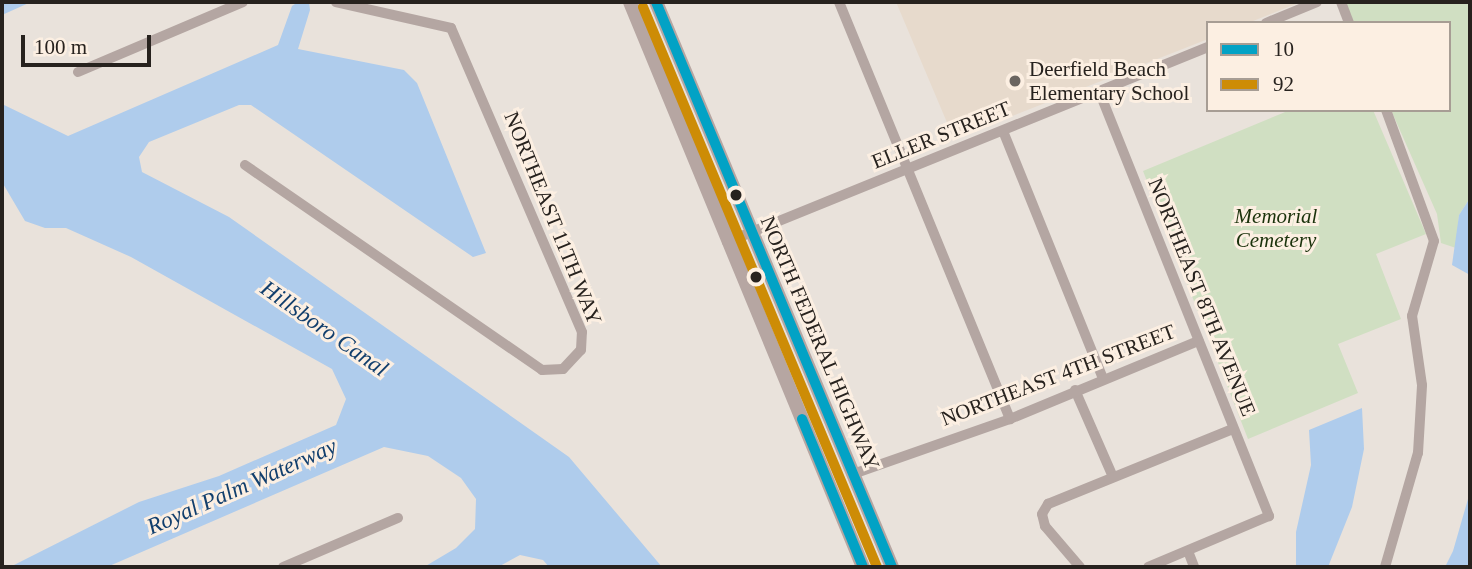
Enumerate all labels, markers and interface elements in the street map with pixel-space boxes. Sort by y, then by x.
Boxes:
scale bar [24,21,154,65]
legend [1206,21,1451,112]
text: 100 m [34,35,87,59]
text: 10 [1273,37,1294,61]
place label: Deerfield Beach Elementary School [1029,56,1189,106]
text: 92 [1273,72,1294,96]
marker: Deerfield Beach Elementary School [1007,73,1023,89]
street label: ELLER STREET [868,96,1014,174]
street label: NORTHEAST 11TH WAY [499,107,607,329]
street label: NORTHEAST 8TH AVENUE [1142,174,1262,420]
unlabelled marker [729,188,743,202]
park label: Memorial Cemetery [1235,203,1317,253]
street label: NORTH FEDERAL HIGHWAY [755,212,885,474]
unlabelled marker [749,270,763,284]
water label: Hillsboro Canal [255,275,393,383]
street label: NORTHEAST 4TH STREET [937,319,1179,431]
water label: Royal Palm Waterway [143,433,341,541]

